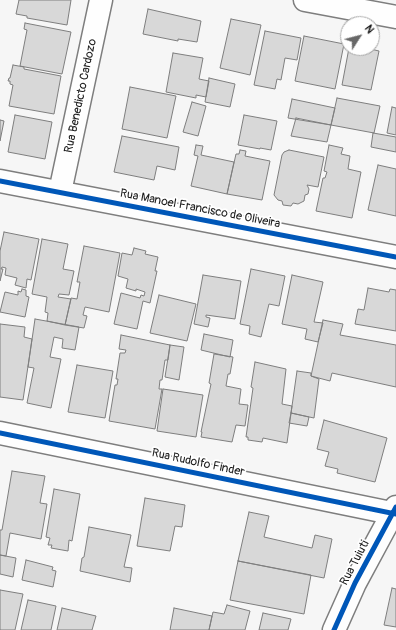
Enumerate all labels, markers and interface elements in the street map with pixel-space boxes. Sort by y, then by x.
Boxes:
north arrow [340,16,380,56]
text: N [362,22,377,36]
street label: Rua Benedicto Cardozo [62,38,100,154]
street label: Rua Manoel Francisco de Oliveira [119,186,281,232]
street label: Rua Rudolfo Finder [150,446,246,480]
street label: Rua Tuiuti [337,538,373,588]

